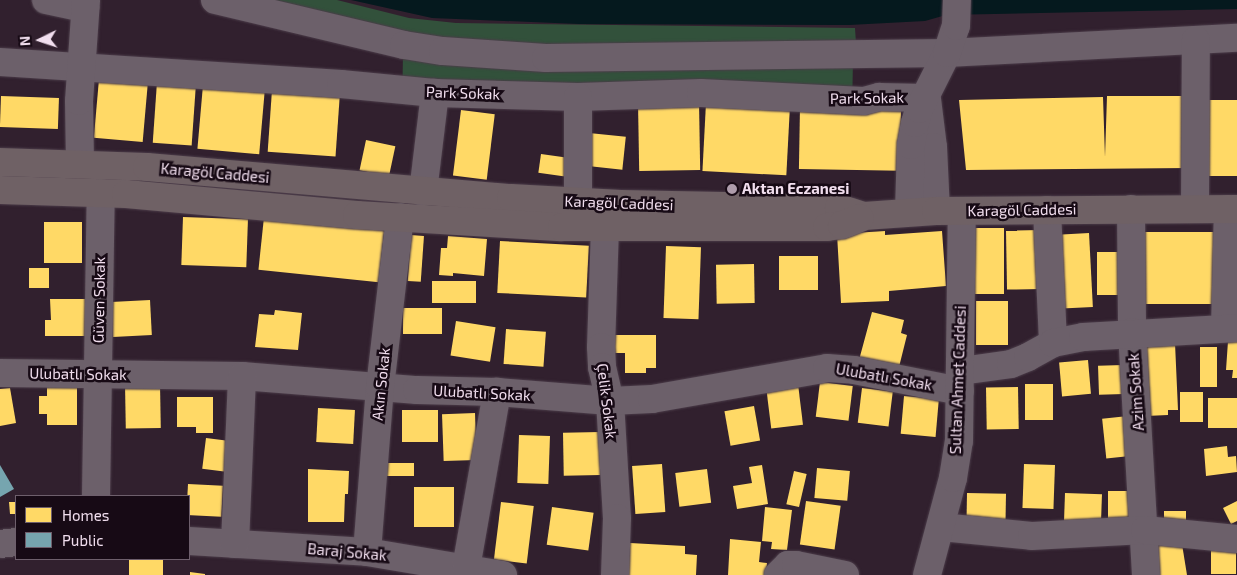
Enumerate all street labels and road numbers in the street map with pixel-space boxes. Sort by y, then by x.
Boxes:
street label: Park Sokak [425,83,501,103]
street label: Park Sokak [830,88,904,108]
street label: Karagöl Caddesi [160,159,270,187]
street label: Karagöl Caddesi [564,192,674,214]
street label: Karagöl Caddesi [967,200,1077,220]
street label: Güven Sokak [89,257,109,343]
street label: Sultan Ahmet Caddesi [946,305,970,455]
street label: Akın Sokak [368,347,394,421]
street label: Azim Sokak [1124,353,1148,431]
street label: Ulubatlı Sokak [834,360,934,394]
street label: Çelik Sokak [593,362,621,440]
street label: Ulubatlı Sokak [29,364,127,384]
street label: Ulubatlı Sokak [433,381,531,405]
street label: Baraj Sokak [307,540,387,564]

